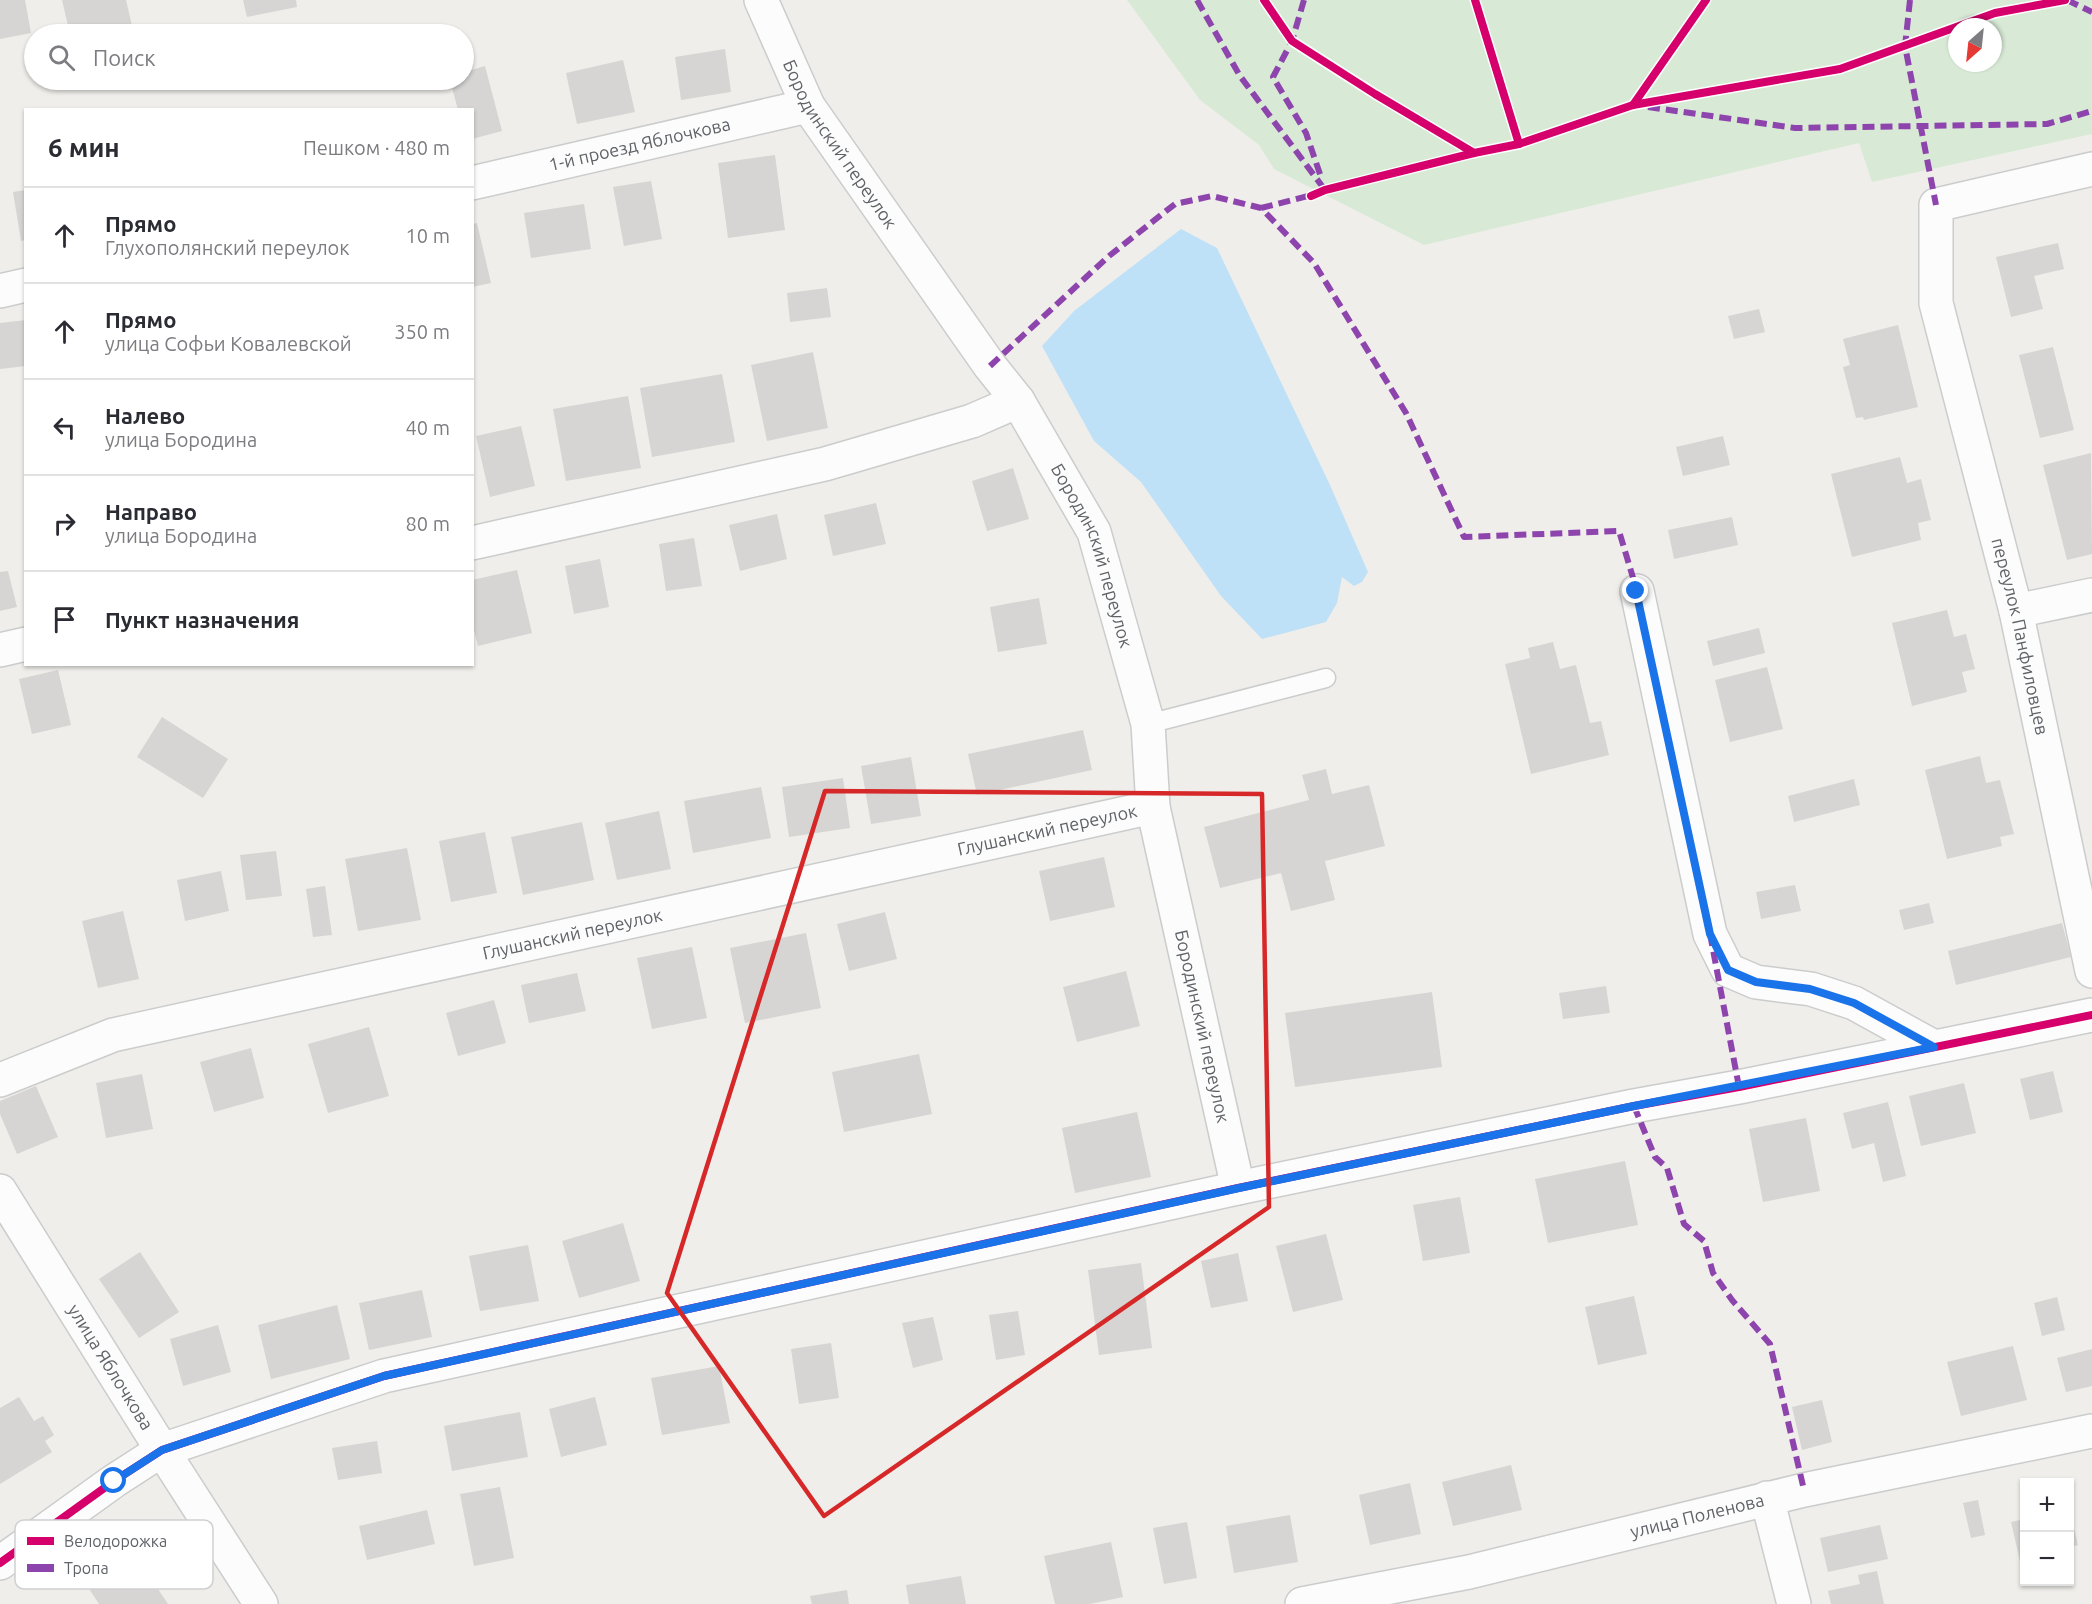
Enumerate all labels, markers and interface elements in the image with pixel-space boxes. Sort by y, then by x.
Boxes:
north arrow [1948,18,2002,72]
search box [24,24,474,90]
icon: search [45,41,78,74]
text: Поиск [93,45,156,70]
street label: Бородинский переулок [780,56,902,232]
street label: 1-й проезд Яблочкова [547,113,732,174]
text: 6 мин [48,133,120,162]
text: Пешком · 480 m [303,136,450,159]
text: Прямо [105,211,176,236]
icon: ahead [48,219,81,252]
text: 10 m [406,224,450,247]
text: Глухополянский переулок [105,236,350,259]
text: Прямо [105,307,176,332]
icon: ahead [48,315,81,348]
text: 350 m [394,320,450,343]
text: улица Софьи Ковалевской [105,332,352,355]
text: Налево [105,403,185,428]
icon: left [48,411,81,444]
text: 40 m [406,416,450,439]
text: улица Бородина [105,428,257,451]
street label: Бородинский переулок [1048,460,1137,650]
text: Направо [105,499,197,524]
icon: right [48,507,81,540]
text: 80 m [406,512,450,535]
text: улица Бородина [105,524,257,547]
street label: переулок Панфиловцев [1988,536,2053,737]
route end [1622,577,1648,603]
icon: arrive [48,603,81,636]
text: Пункт назначения [105,607,299,632]
street label: Глушанский переулок [955,800,1139,859]
street label: Глушанский переулок [481,904,664,963]
street label: Бородинский переулок [1172,928,1234,1125]
street label: улица Яблочкова [64,1300,158,1433]
route start [100,1467,126,1493]
map controls [2020,1478,2074,1586]
button: + [2020,1478,2074,1532]
street label: улица Поленова [1628,1489,1766,1541]
legend [15,1520,213,1589]
text: Велодорожка [64,1532,167,1550]
button: − [2020,1532,2074,1586]
text: Тропа [64,1559,109,1577]

